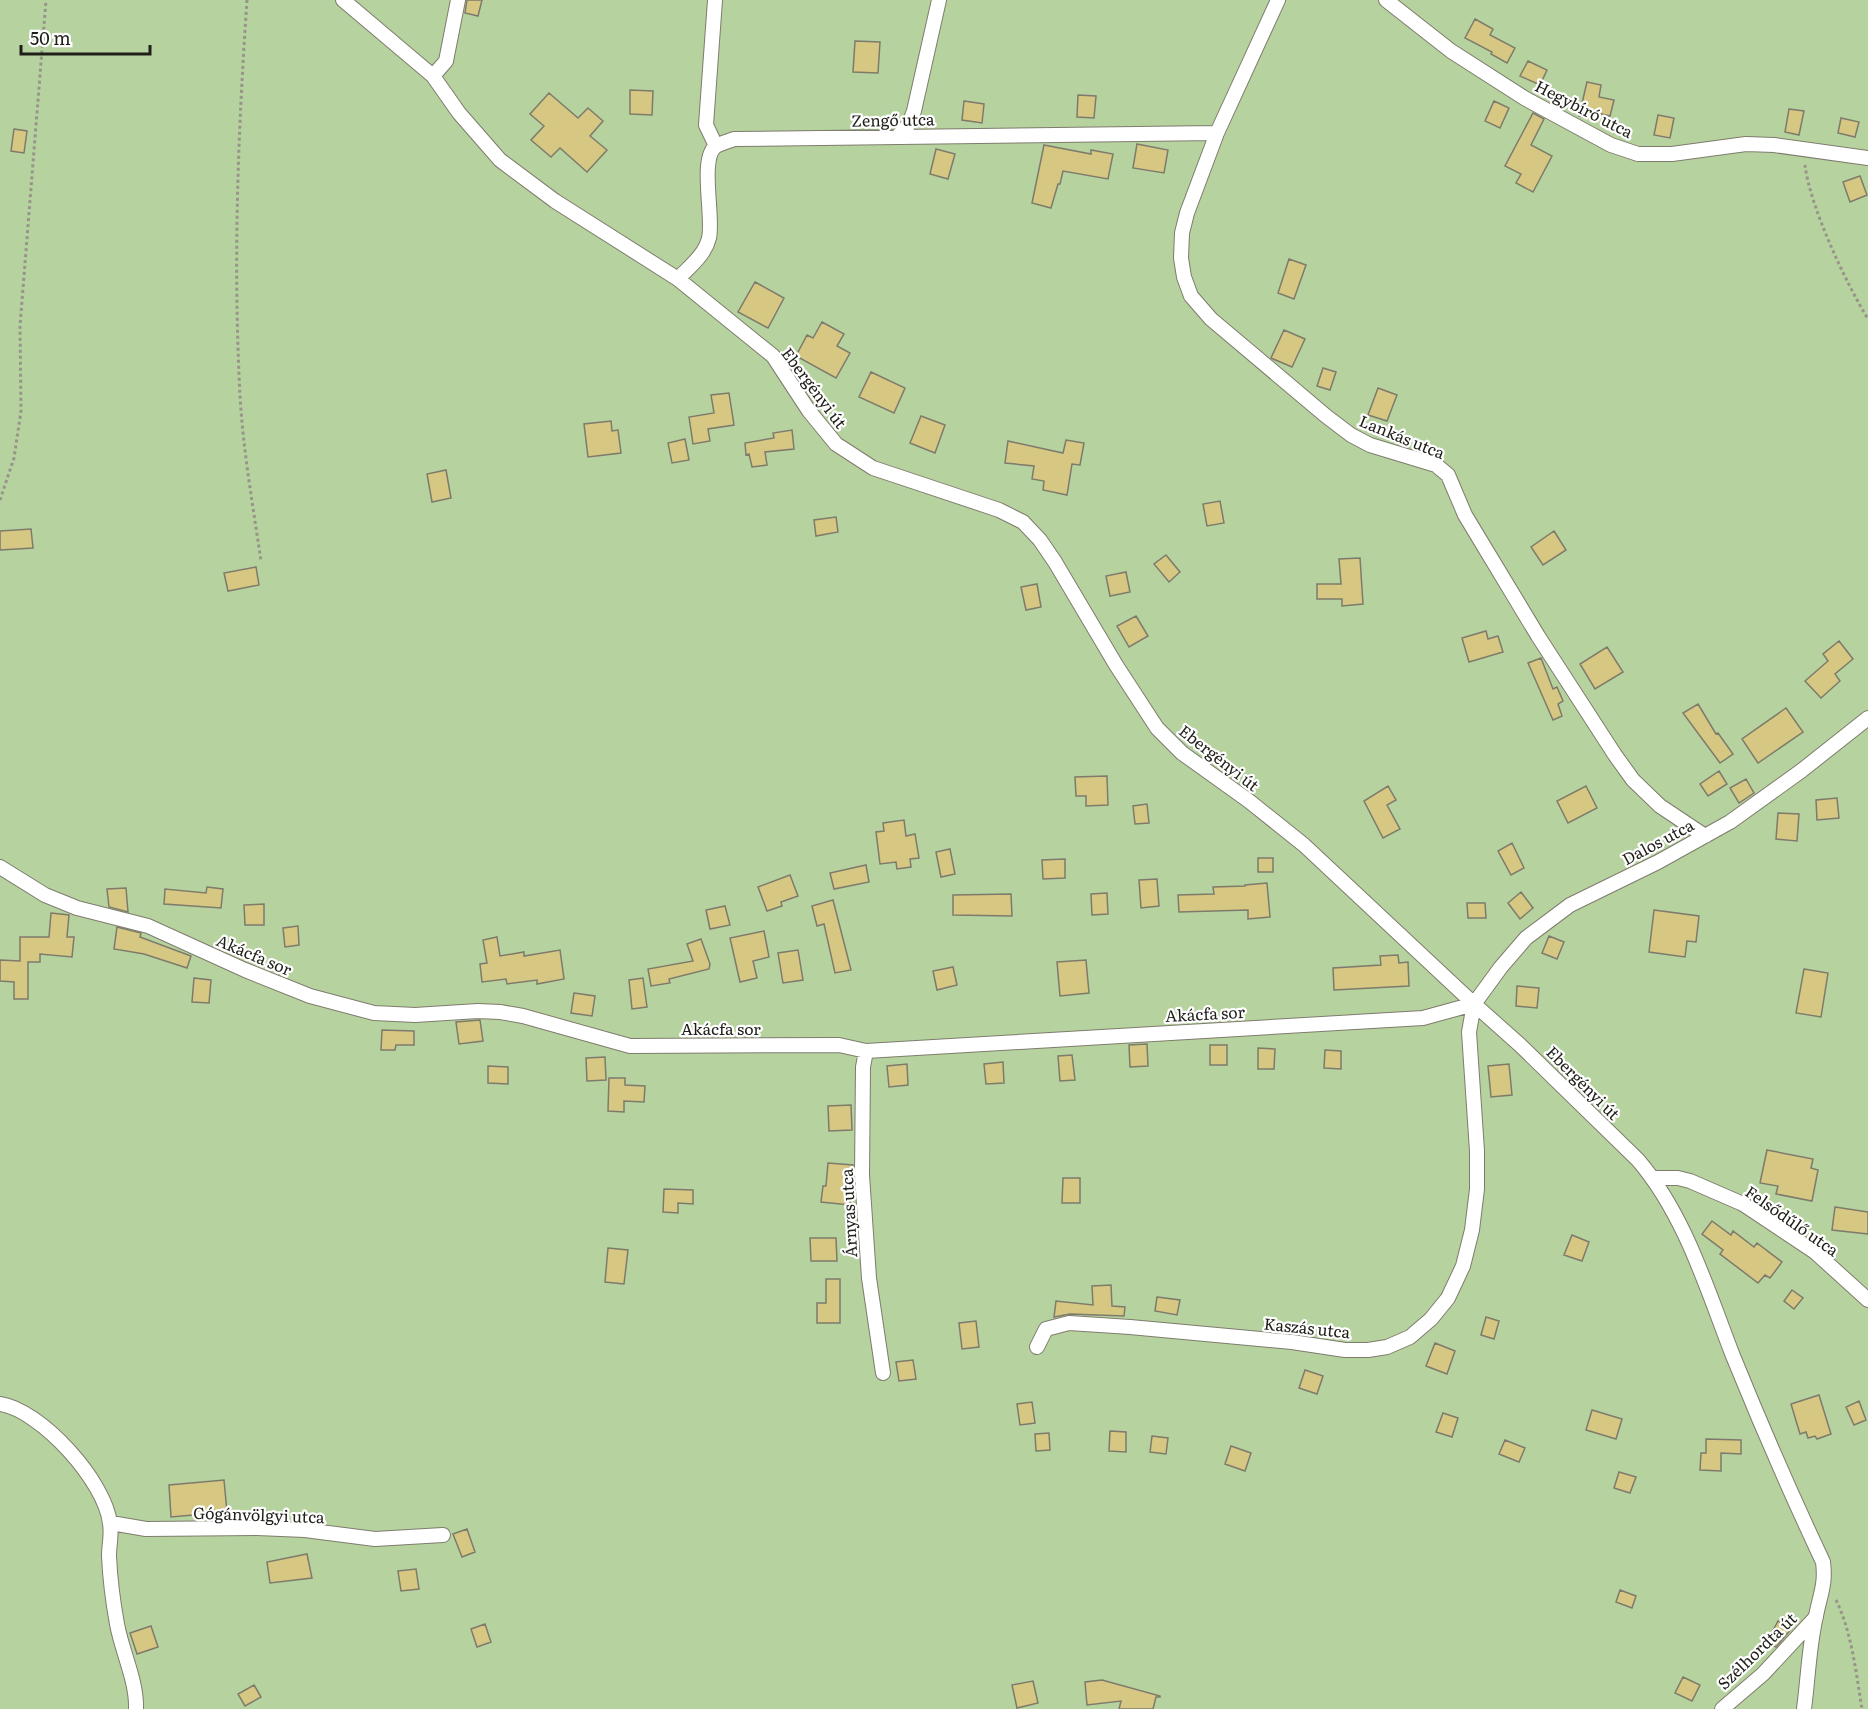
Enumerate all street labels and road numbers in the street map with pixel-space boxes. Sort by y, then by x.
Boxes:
street label: Hegybíró utca [1531,73,1638,143]
street label: Zengő utca [851,106,935,132]
street label: Ebergényi út [776,342,854,433]
street label: Lankás utca [1356,408,1449,464]
street label: Ebergényi út [1174,718,1265,796]
street label: Dalos utca [1617,812,1698,870]
street label: Akácfa sor [213,927,296,981]
street label: Akácfa sor [1164,999,1246,1027]
street label: Akácfa sor [681,1016,761,1040]
street label: Ebergényi út [1541,1040,1626,1125]
street label: Árnyas utca [834,1167,862,1258]
street label: Felsődűlő utca [1741,1179,1845,1262]
street label: Kaszás utca [1263,1311,1352,1344]
street label: Gógánvölgyi utca [193,1500,326,1528]
street label: Szélhordta út [1711,1606,1802,1694]

